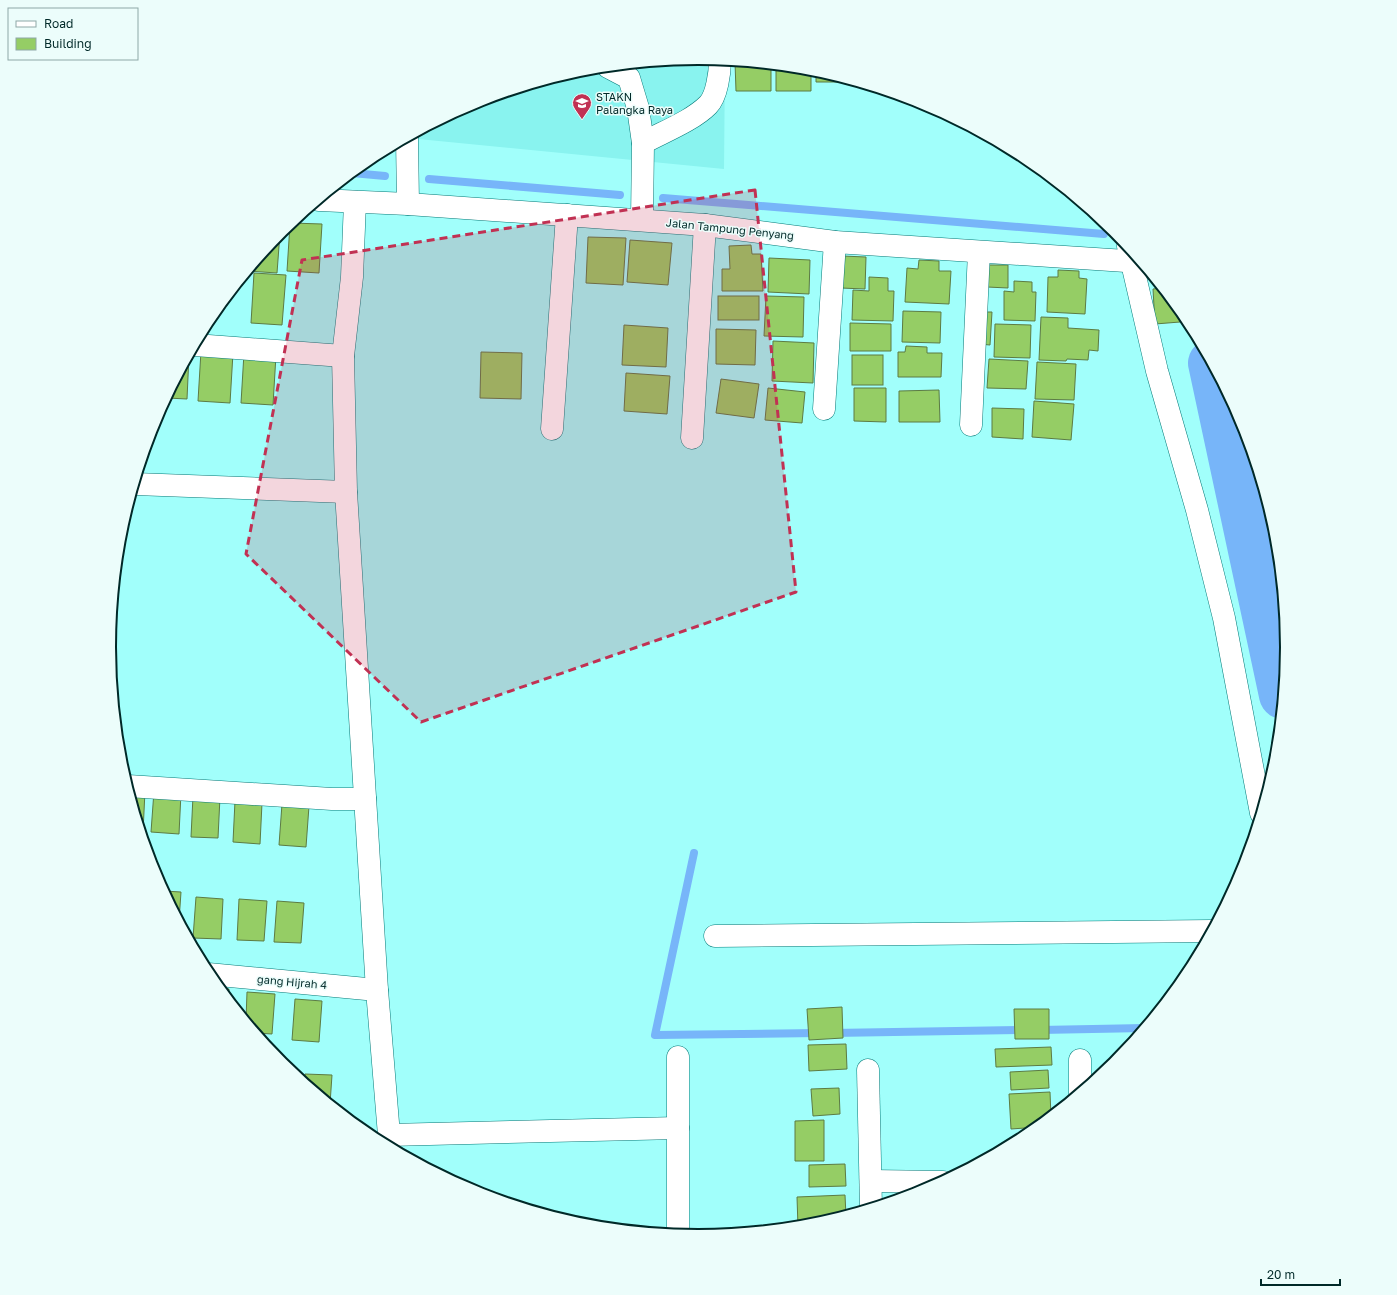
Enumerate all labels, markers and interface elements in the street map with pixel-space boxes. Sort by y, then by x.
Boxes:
legend [8,8,138,60]
text: Road [44,16,73,31]
text: Building [44,36,92,51]
place label: STAKN Palangka Raya [596,90,673,116]
school or university icon: STAKN Palangka Raya [571,92,593,120]
street label: Jalan Tampung Penyang [665,215,795,242]
street label: gang Hijrah 4 [257,972,328,991]
scale bar [1261,1261,1340,1287]
text: 20 m [1267,1267,1295,1282]

